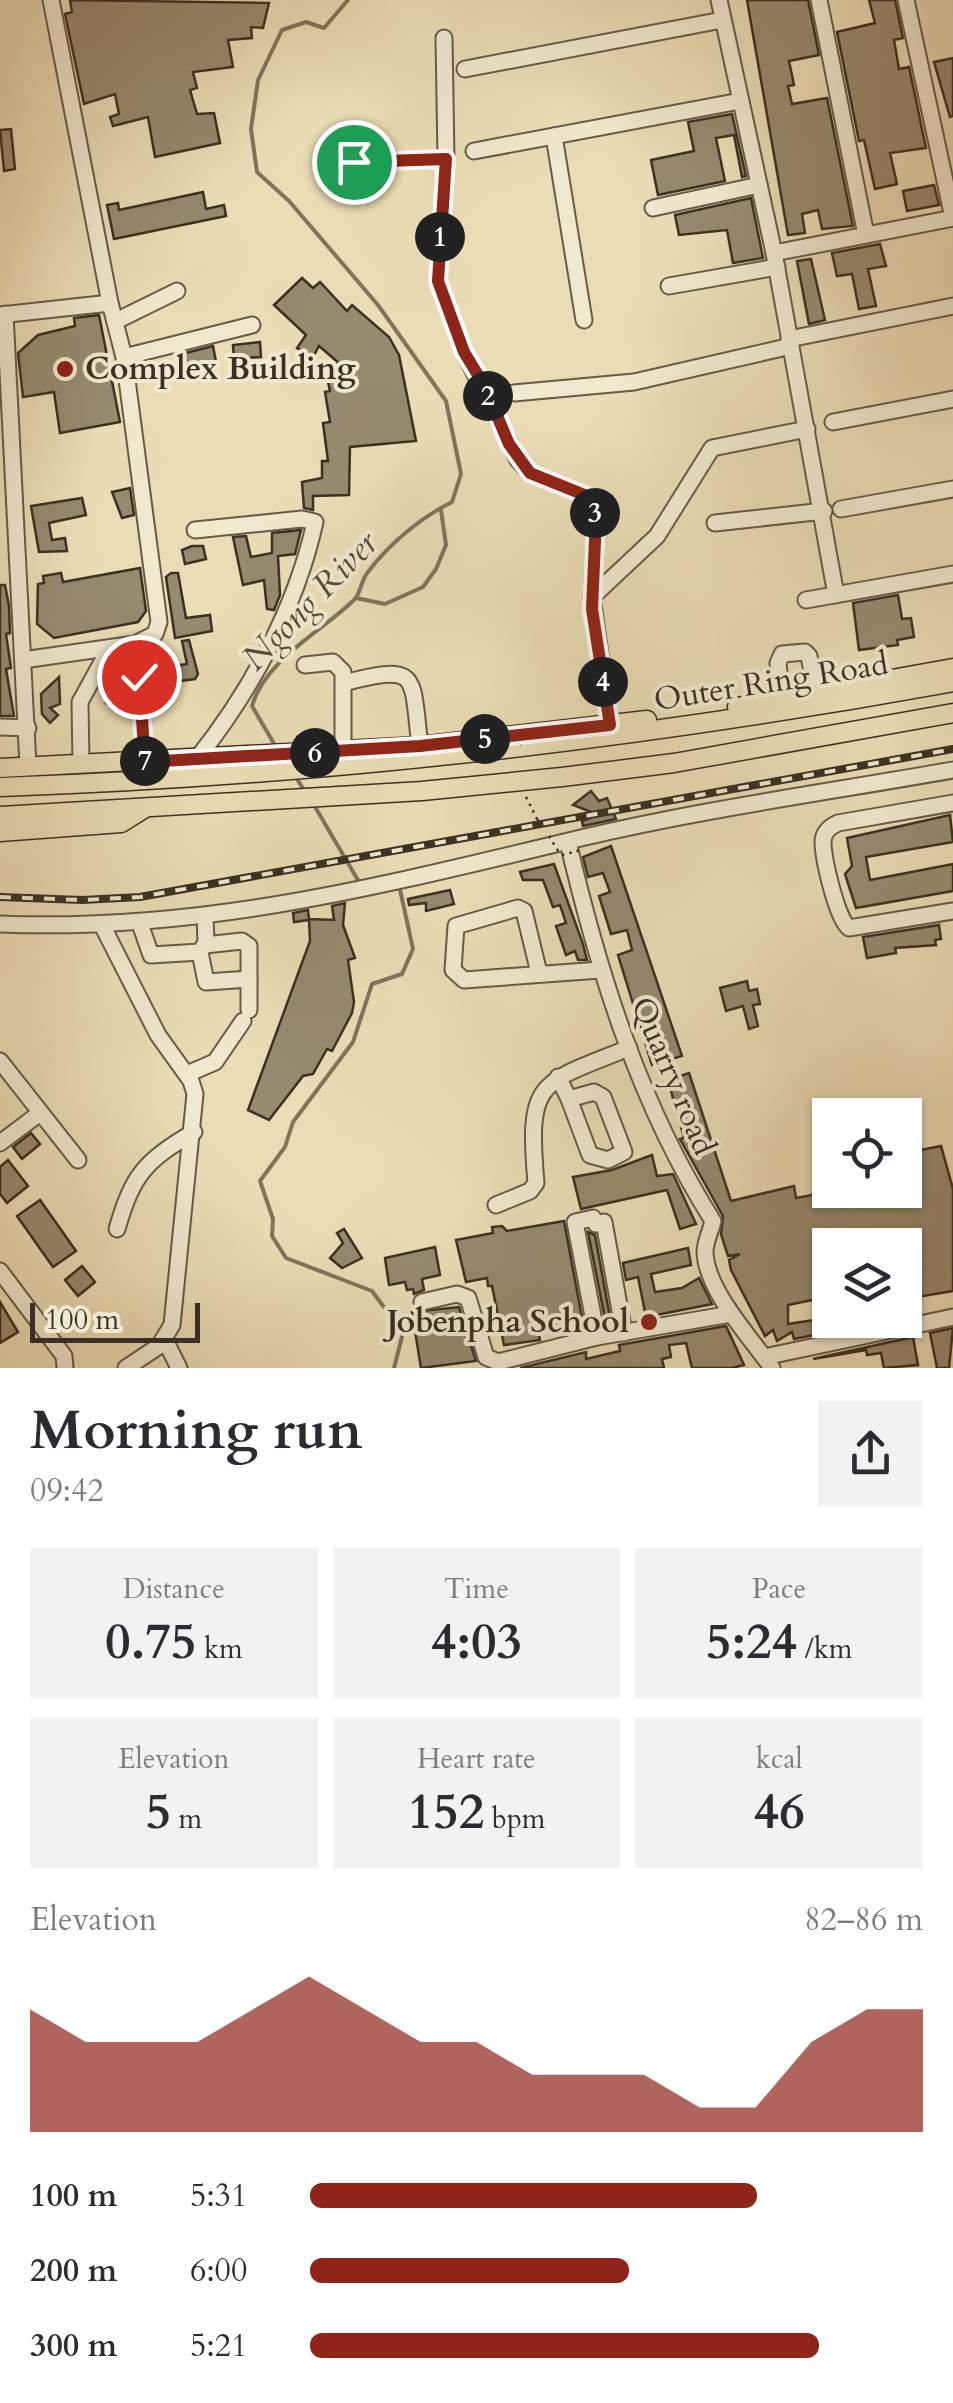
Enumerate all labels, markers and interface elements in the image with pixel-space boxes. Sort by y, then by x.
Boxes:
pin [312,120,397,205]
icon: arrive [327,135,382,190]
pin: 1 [415,212,465,262]
text: 1 [433,218,447,256]
place label: Complex Building [85,347,356,391]
marker: Complex Building [54,358,76,380]
pin: 2 [463,371,513,421]
text: 2 [481,377,495,415]
pin: 3 [570,488,620,538]
text: 3 [588,494,602,532]
water label: Ngong River [231,520,390,681]
pin [97,635,182,720]
street label: Outer Ring Road [651,642,891,722]
icon: check [112,650,167,705]
pin: 4 [578,657,628,707]
text: 4 [596,663,610,701]
pin: 5 [460,714,510,764]
text: 5 [478,720,492,758]
pin: 6 [290,728,340,778]
text: 6 [308,734,322,772]
pin: 7 [120,736,170,786]
text: 7 [138,742,152,780]
street label: Quarry road [620,990,726,1162]
map controls [812,1098,922,1338]
button: locate [812,1098,922,1208]
button: layers [812,1228,922,1338]
scale bar [30,1298,200,1342]
place label: Jobenpha School [382,1300,629,1344]
text: 100 m [45,1301,119,1339]
marker: Jobenpha School [638,1311,660,1333]
text: Morning run [30,1394,363,1468]
button: share [818,1401,923,1506]
text: 09:42 [30,1469,104,1513]
text: Distance [123,1570,225,1608]
text: Time [444,1570,509,1608]
text: Pace [752,1570,806,1608]
text: 0.75 [105,1608,196,1676]
text: 4:03 [431,1608,522,1676]
text: 5:24 [706,1608,797,1676]
text: km [196,1630,243,1668]
text: /km [797,1630,852,1668]
text: Elevation [118,1740,229,1778]
text: Heart rate [417,1740,536,1778]
text: kcal [756,1740,803,1778]
text: 5 [145,1778,171,1846]
text: 152 [408,1778,484,1846]
text: 46 [754,1778,805,1846]
text: m [171,1800,202,1838]
text: bpm [484,1800,545,1838]
text: Elevation [30,1898,157,1942]
text: 82–86 m [804,1898,923,1942]
text: 100 m [30,2174,117,2218]
text: 5:31 [190,2174,247,2218]
text: 200 m [30,2249,117,2293]
text: 6:00 [190,2249,247,2293]
text: 300 m [30,2324,117,2368]
text: 5:21 [190,2324,247,2368]

